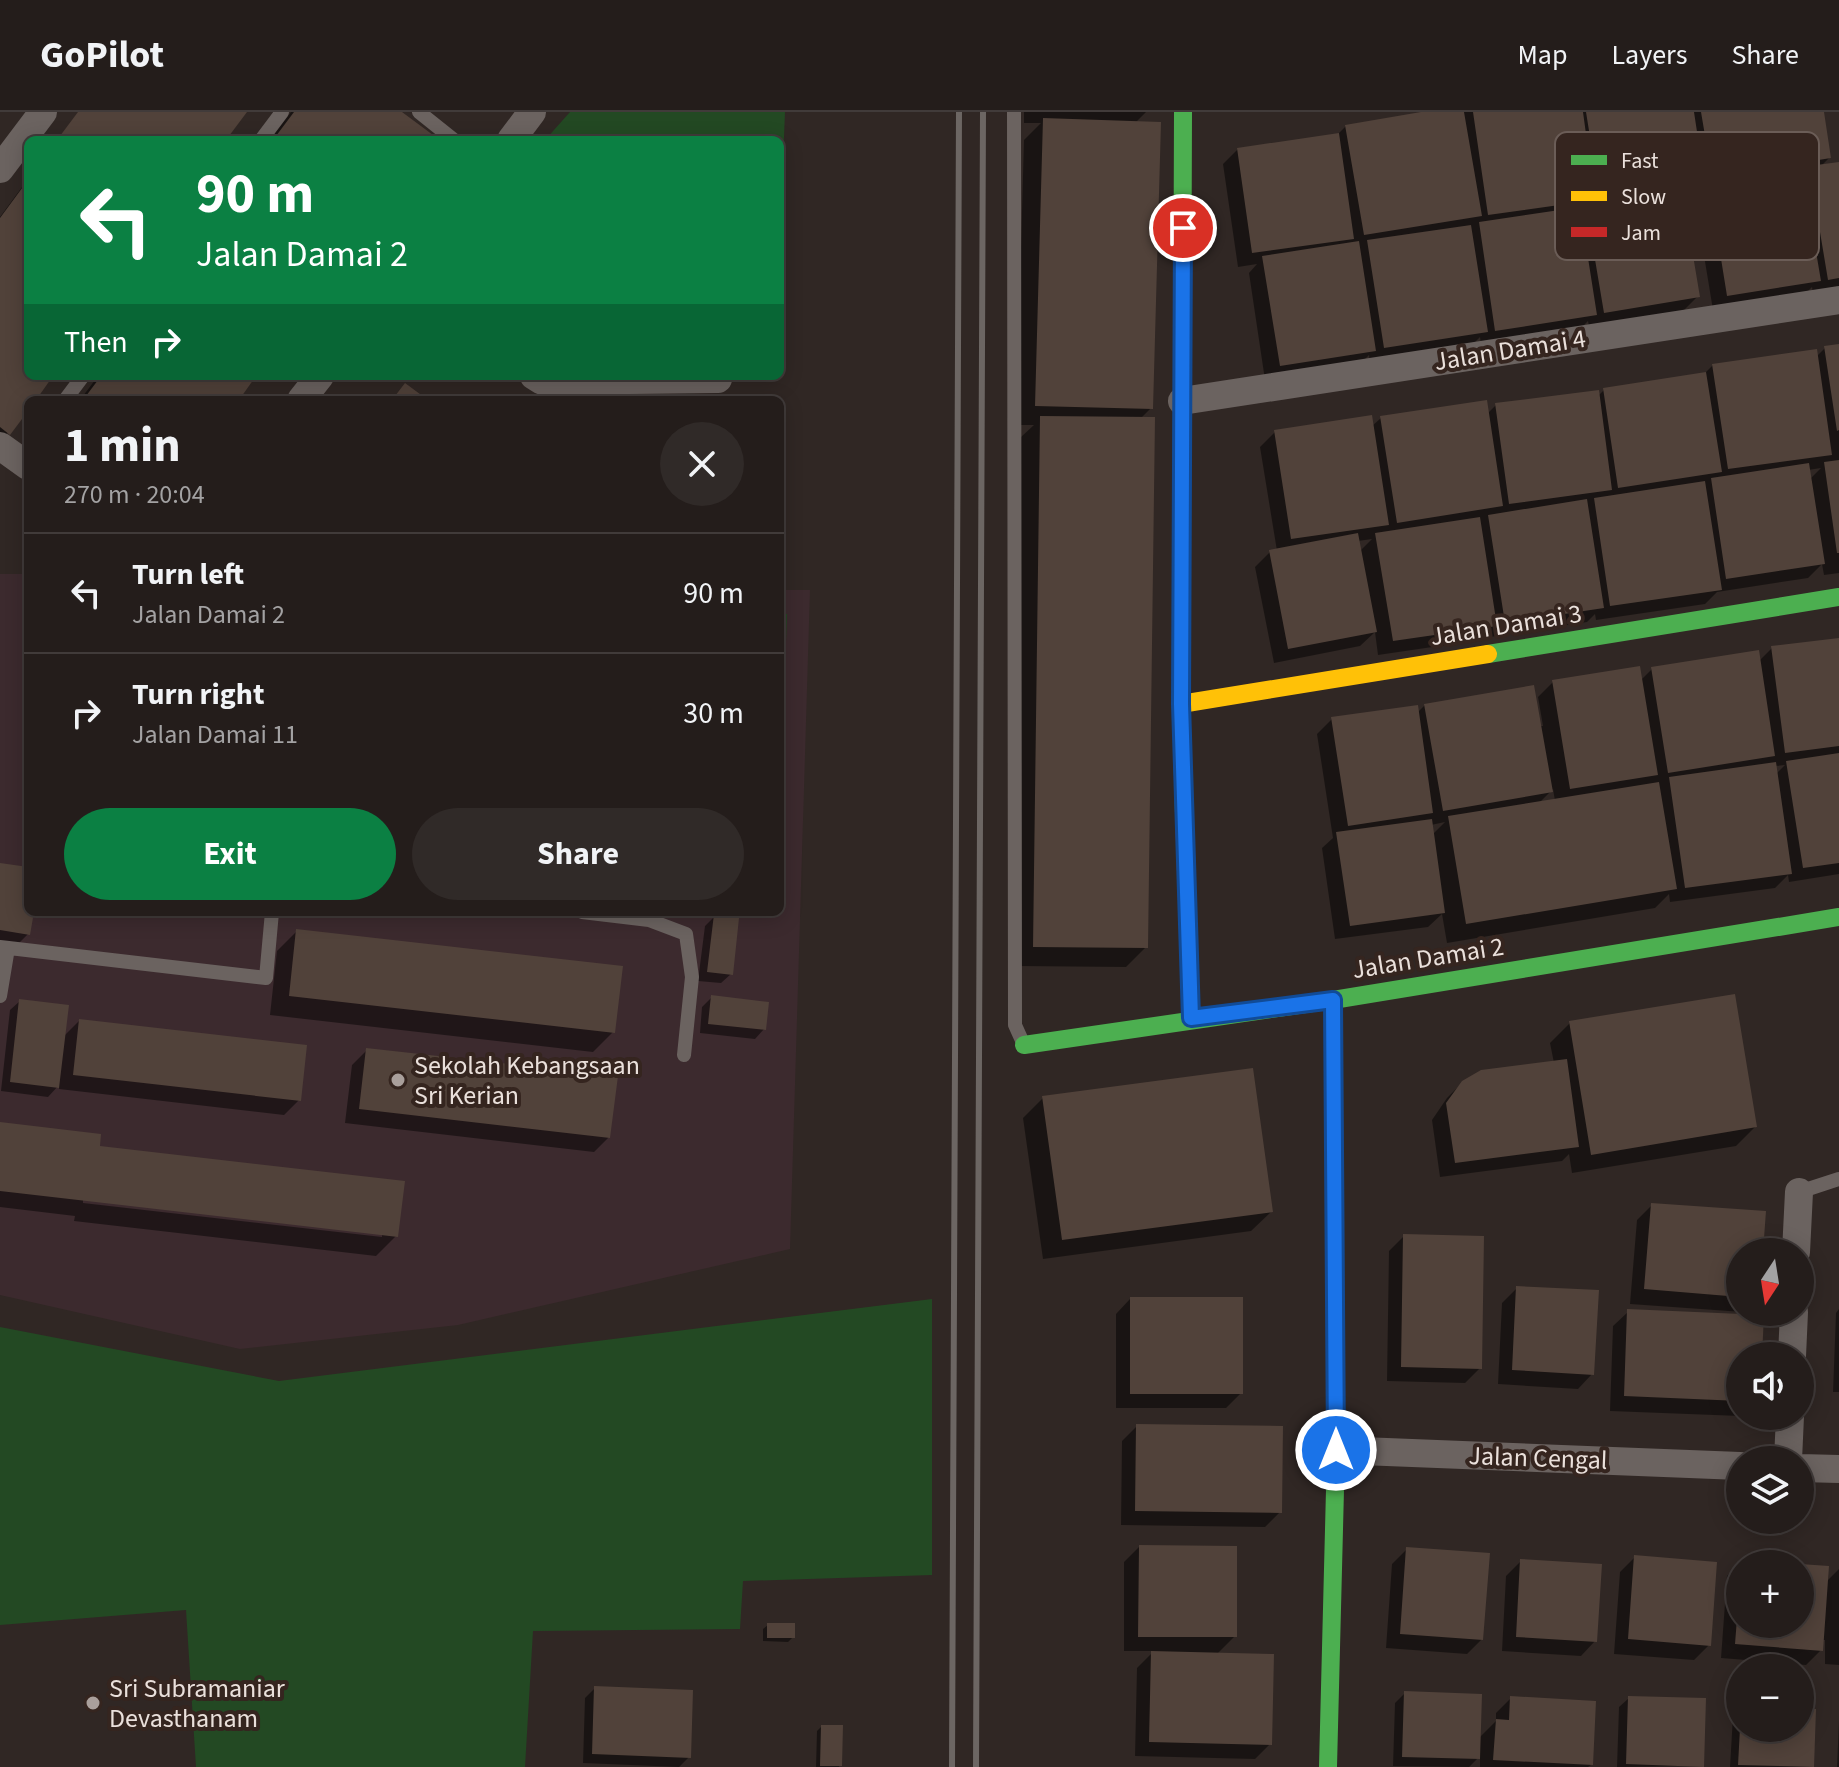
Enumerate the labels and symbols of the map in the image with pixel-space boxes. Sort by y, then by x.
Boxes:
legend [1555,132,1819,260]
text: Fast [1621,145,1659,177]
text: Slow [1621,181,1666,213]
pin [1149,194,1217,262]
text: Jam [1621,217,1661,249]
street label: Jalan Damai 4 [1432,320,1589,380]
street label: Jalan Damai 3 [1428,595,1584,655]
street label: Jalan Damai 2 [1350,928,1506,988]
place label: Sekolah Kebangsaan Sri Kerian [414,1047,640,1114]
marker: Sekolah Kebangsaan Sri Kerian [389,1071,407,1089]
north arrow [1726,1238,1814,1326]
position arrow [1294,1408,1378,1492]
street label: Jalan Cengal [1468,1437,1608,1479]
place label: Sri Subramaniar Devasthanam [109,1670,286,1737]
marker: Sri Subramaniar Devasthanam [84,1694,102,1712]

